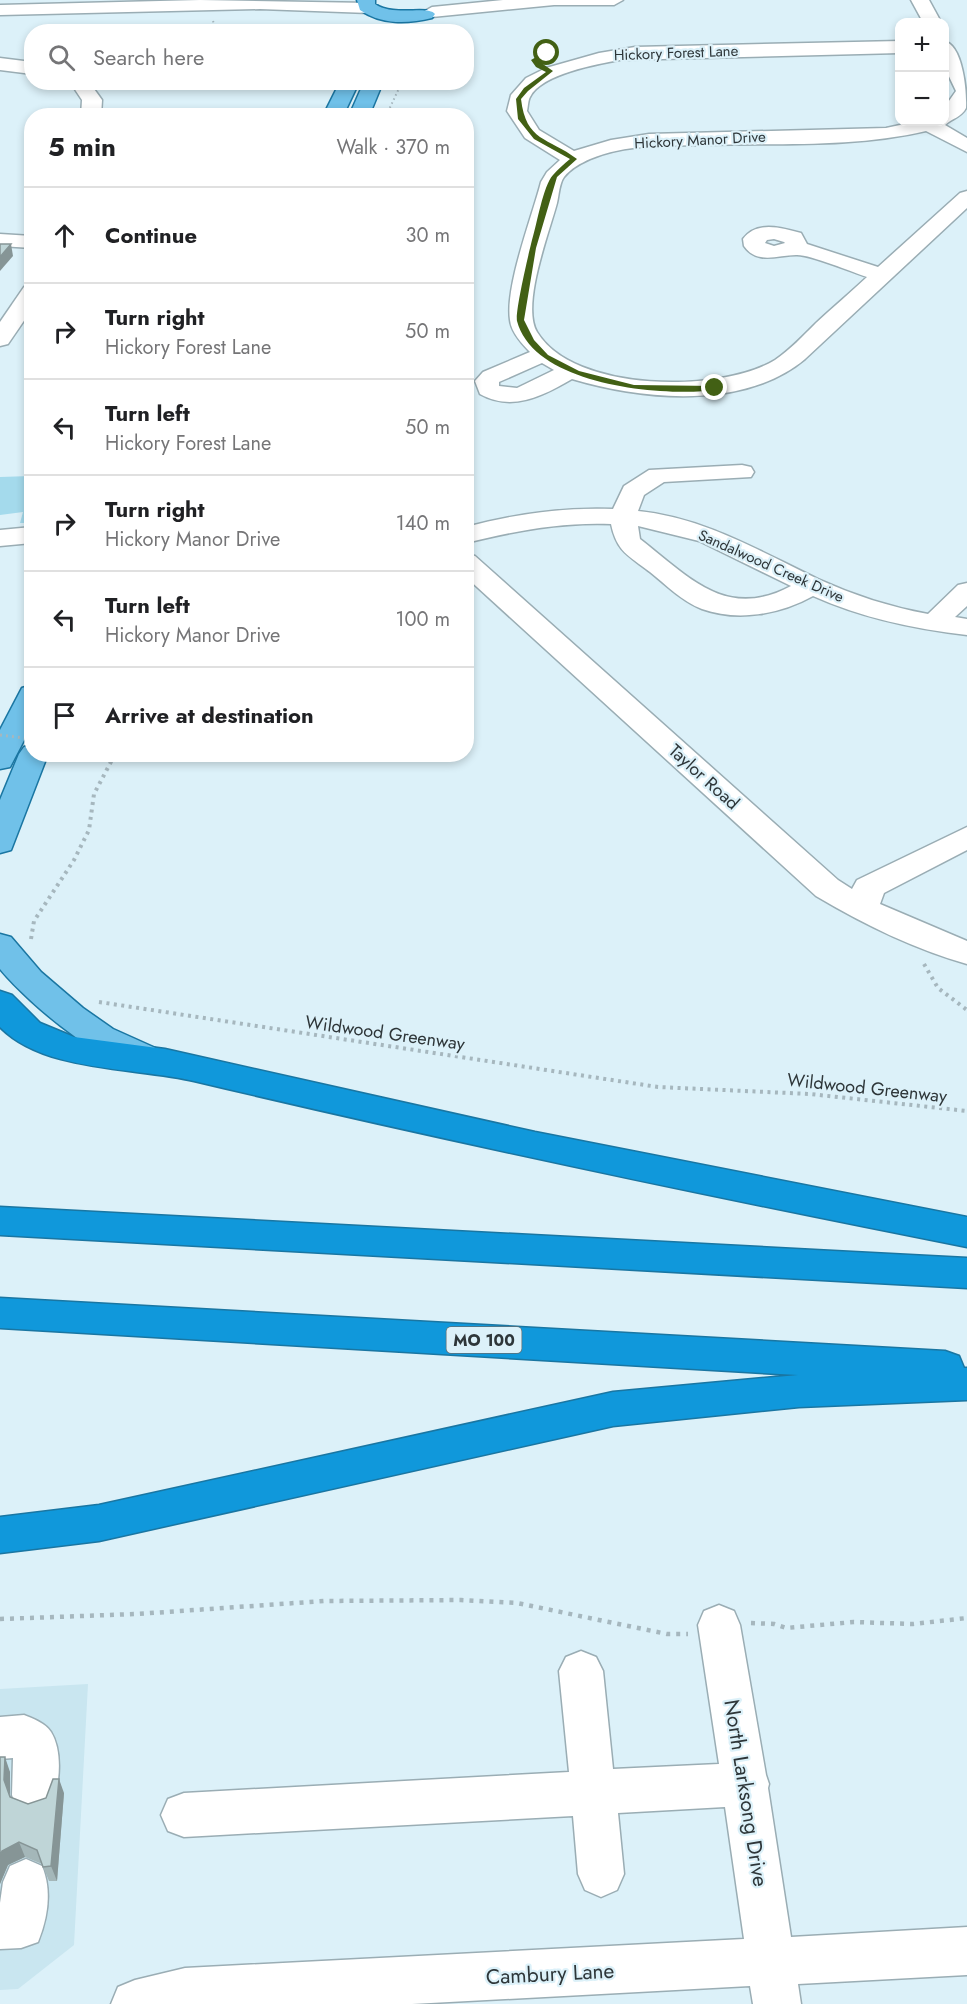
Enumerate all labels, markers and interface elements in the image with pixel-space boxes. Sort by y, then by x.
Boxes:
map controls [895,18,949,126]
button: + [895,18,949,72]
search box [24,24,474,90]
route start [533,39,559,65]
street label: Hickory Forest Lane [613,40,739,66]
icon: search [45,41,78,74]
text: Search here [93,41,204,73]
button: − [895,72,949,126]
street label: Hickory Manor Drive [634,126,766,154]
text: 5 min [48,128,116,166]
text: Walk · 370 m [336,133,450,162]
icon: ahead [48,219,81,252]
text: Continue [105,219,197,251]
text: 30 m [405,221,450,250]
text: Turn right [105,301,205,333]
icon: right [48,315,81,348]
text: 50 m [405,317,450,346]
text: Hickory Forest Lane [105,333,271,362]
route end [701,374,727,400]
text: Turn left [105,397,190,429]
icon: left [48,411,81,444]
text: 50 m [405,413,450,442]
text: Hickory Forest Lane [105,429,271,458]
text: Turn right [105,493,205,525]
icon: right [48,507,81,540]
text: 140 m [396,509,450,538]
street label: Sandalwood Creek Drive [695,524,847,608]
text: Hickory Manor Drive [105,525,280,554]
text: Turn left [105,589,190,621]
icon: left [48,603,81,636]
text: 100 m [395,605,450,634]
text: Hickory Manor Drive [105,621,280,650]
icon: arrive [48,699,81,732]
text: Arrive at destination [105,699,314,731]
street label: Taylor Road [663,738,745,816]
street label: Wildwood Greenway [304,1009,466,1057]
street label: Wildwood Greenway [786,1067,948,1109]
road number: MO 100 [446,1327,522,1353]
street label: North Larksong Drive [716,1697,776,1889]
street label: Cambury Lane [485,1956,615,1992]

